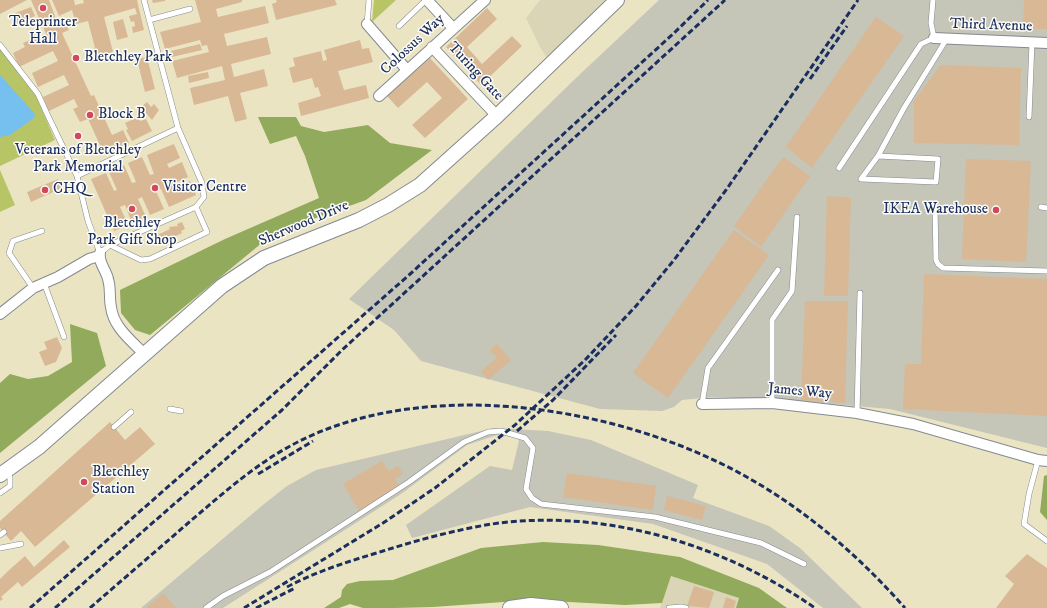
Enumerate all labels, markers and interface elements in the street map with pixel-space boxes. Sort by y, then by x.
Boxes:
marker: Teleprinter Hall [38,3,48,13]
street label: Colossus Way [377,11,449,79]
place label: Teleprinter Hall [9,14,77,49]
street label: Third Avenue [949,16,1033,36]
street label: Turing Gate [443,39,507,105]
place label: Bletchley Park [84,49,172,67]
marker: Bletchley Park [71,53,81,63]
place label: Block B [98,106,146,124]
marker: Block B [85,110,95,120]
marker: Veterans of Bletchley Park Memorial [73,131,83,141]
place label: Veterans of Bletchley Park Memorial [15,142,141,177]
place label: Visitor Centre [163,179,246,197]
place label: CHQ [53,181,87,199]
marker: Visitor Centre [150,183,160,193]
marker: CHQ [40,185,50,195]
street label: Sherwood Drive [256,197,352,251]
place label: IKEA Warehouse [883,201,988,219]
marker: Bletchley Park Gift Shop [127,204,137,214]
marker: IKEA Warehouse [991,205,1001,215]
place label: Bletchley Park Gift Shop [88,215,176,250]
street label: James Way [767,380,833,404]
place label: Bletchley Station [92,464,149,499]
marker: Bletchley Station [79,477,89,487]

